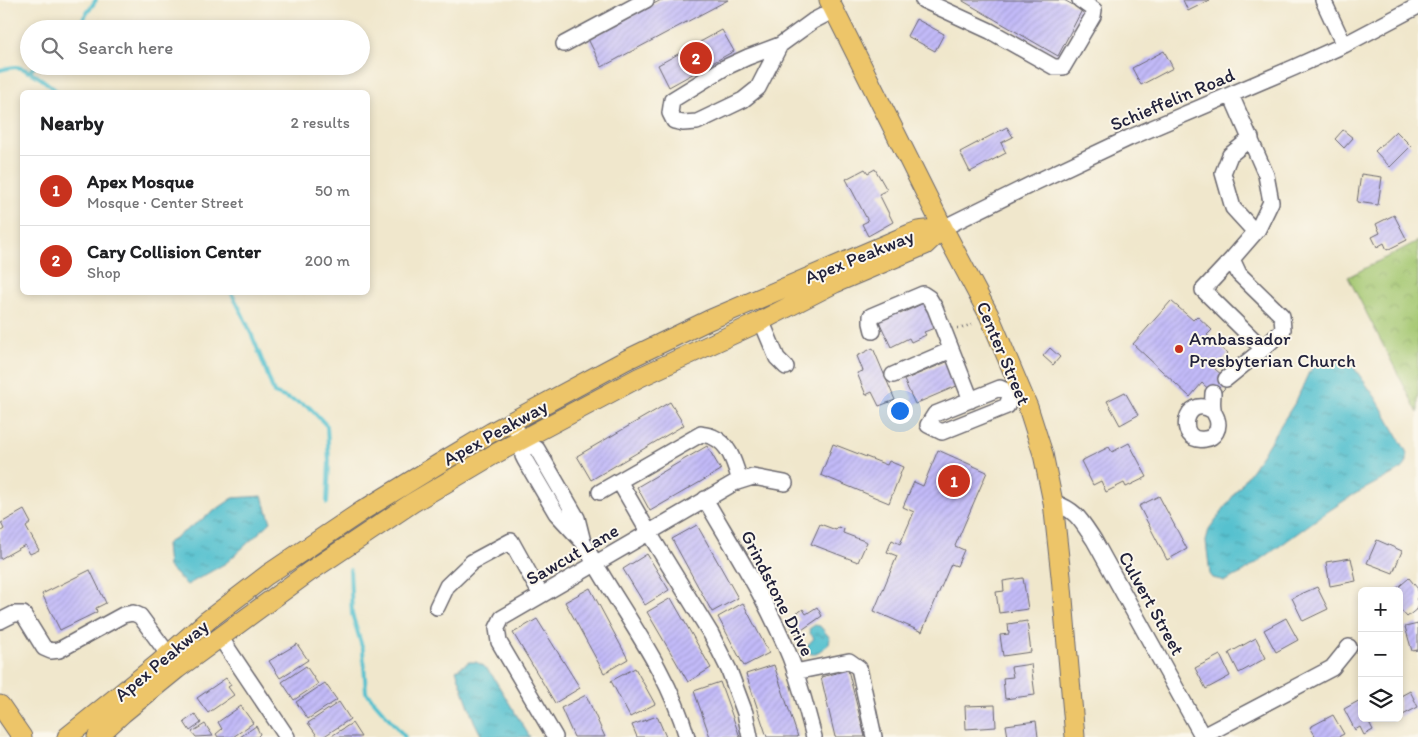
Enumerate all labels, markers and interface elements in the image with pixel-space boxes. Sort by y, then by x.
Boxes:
search box [20,20,370,75]
icon: search [38,34,66,62]
text: Search here [78,36,173,59]
pin: 2 [680,39,712,77]
street label: Schieffelin Road [1107,63,1238,136]
text: Nearby [40,110,104,135]
text: 2 results [290,113,350,132]
text: Apex Mosque [87,170,194,193]
text: 1 [52,181,60,200]
text: 50 m [315,181,350,200]
text: Mosque · Center Street [87,193,243,212]
street label: Apex Peakway [801,224,917,289]
text: Cary Collision Center [87,240,261,263]
text: 2 [52,251,60,270]
text: 200 m [305,251,350,270]
text: Shop [87,263,121,282]
street label: Center Street [971,298,1036,408]
place label: Ambassador Presbyterian Church [1189,327,1356,372]
marker: Ambassador Presbyterian Church [1173,343,1185,355]
street label: Apex Peakway [439,394,552,471]
your location [887,398,913,424]
pin: 1 [938,462,970,500]
street label: Sawcut Lane [522,519,623,590]
street label: Grindstone Drive [736,526,819,660]
street label: Culvert Street [1114,547,1190,659]
map controls [1358,587,1403,722]
button: + [1358,587,1403,632]
street label: Apex Peakway [110,614,213,706]
button: − [1358,632,1403,677]
button: layers [1358,677,1403,722]

